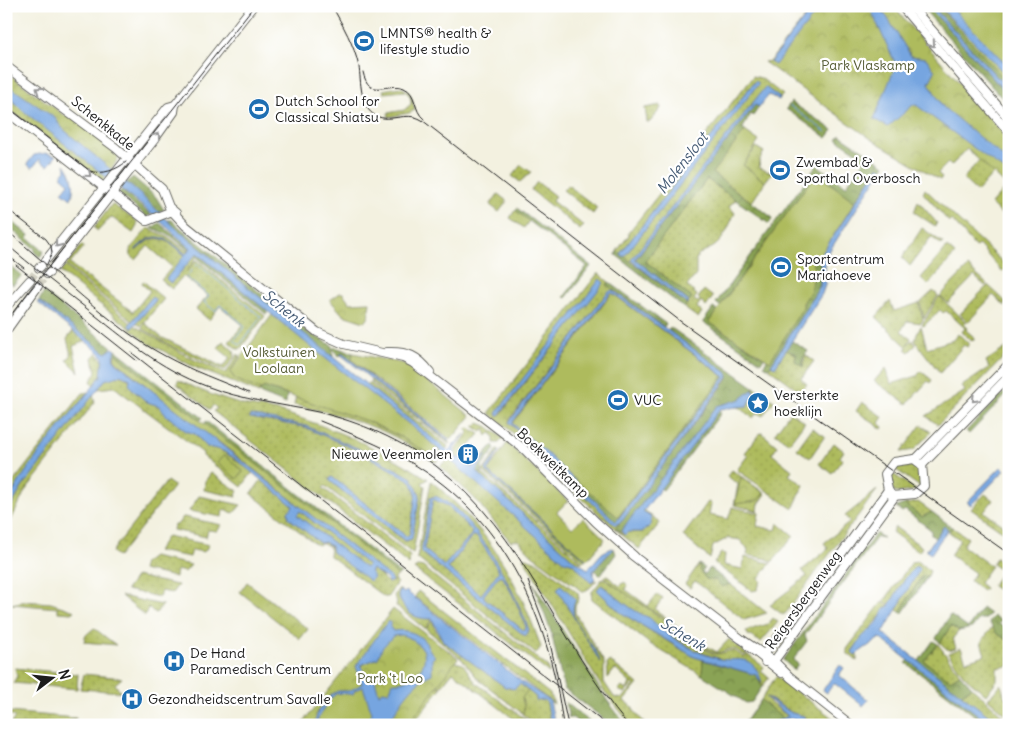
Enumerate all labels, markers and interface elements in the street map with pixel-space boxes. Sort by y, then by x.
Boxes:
place label: LMNTS® health & lifestyle studio [380,24,492,58]
sports icon: LMNTS® health & lifestyle studio [352,29,376,53]
one-way arrow [926,38,934,47]
park label: Park Vlaskamp [821,56,915,74]
one-way arrow [35,87,45,96]
street label: Schenkkade [68,92,138,154]
place label: Dutch School for Classical Shiatsu [275,92,380,126]
sports icon: Dutch School for Classical Shiatsu [247,97,271,121]
water label: Molensloot [652,127,713,197]
one-way arrow [151,132,160,142]
place label: Zwembad & Sporthal Overbosch [796,153,921,187]
sports icon: Zwembad & Sporthal Overbosch [768,158,792,182]
one-way arrow [82,169,91,178]
one-way arrow [55,238,63,247]
place label: Sportcentrum Mariahoeve [797,250,884,284]
sports icon: Sportcentrum Mariahoeve [769,255,793,279]
water label: Schenk [259,285,310,332]
park label: Volkstuinen Loolaan [243,343,315,377]
place label: Versterkte hoeklijn [774,386,839,420]
sports icon: VUC [606,388,630,412]
place label: VUC [634,391,662,409]
place icon: Versterkte hoeklijn [746,391,770,415]
one-way arrow [972,393,981,402]
street label: Boekweitkamp [513,424,593,502]
building icon: Nieuwe Veenmolen [456,442,480,466]
place label: Nieuwe Veenmolen [331,445,452,463]
street label: Reigersbergenweg [761,547,845,653]
water label: Schenk [657,613,710,655]
place label: De Hand Paramedisch Centrum [190,644,331,678]
hospital icon: De Hand Paramedisch Centrum [162,649,186,673]
north arrow [28,654,78,704]
text: N [55,667,74,682]
park label: Park 't Loo [357,669,423,687]
hospital icon: Gezondheidscentrum Savalle [120,687,144,711]
place label: Gezondheidscentrum Savalle [148,690,331,708]

